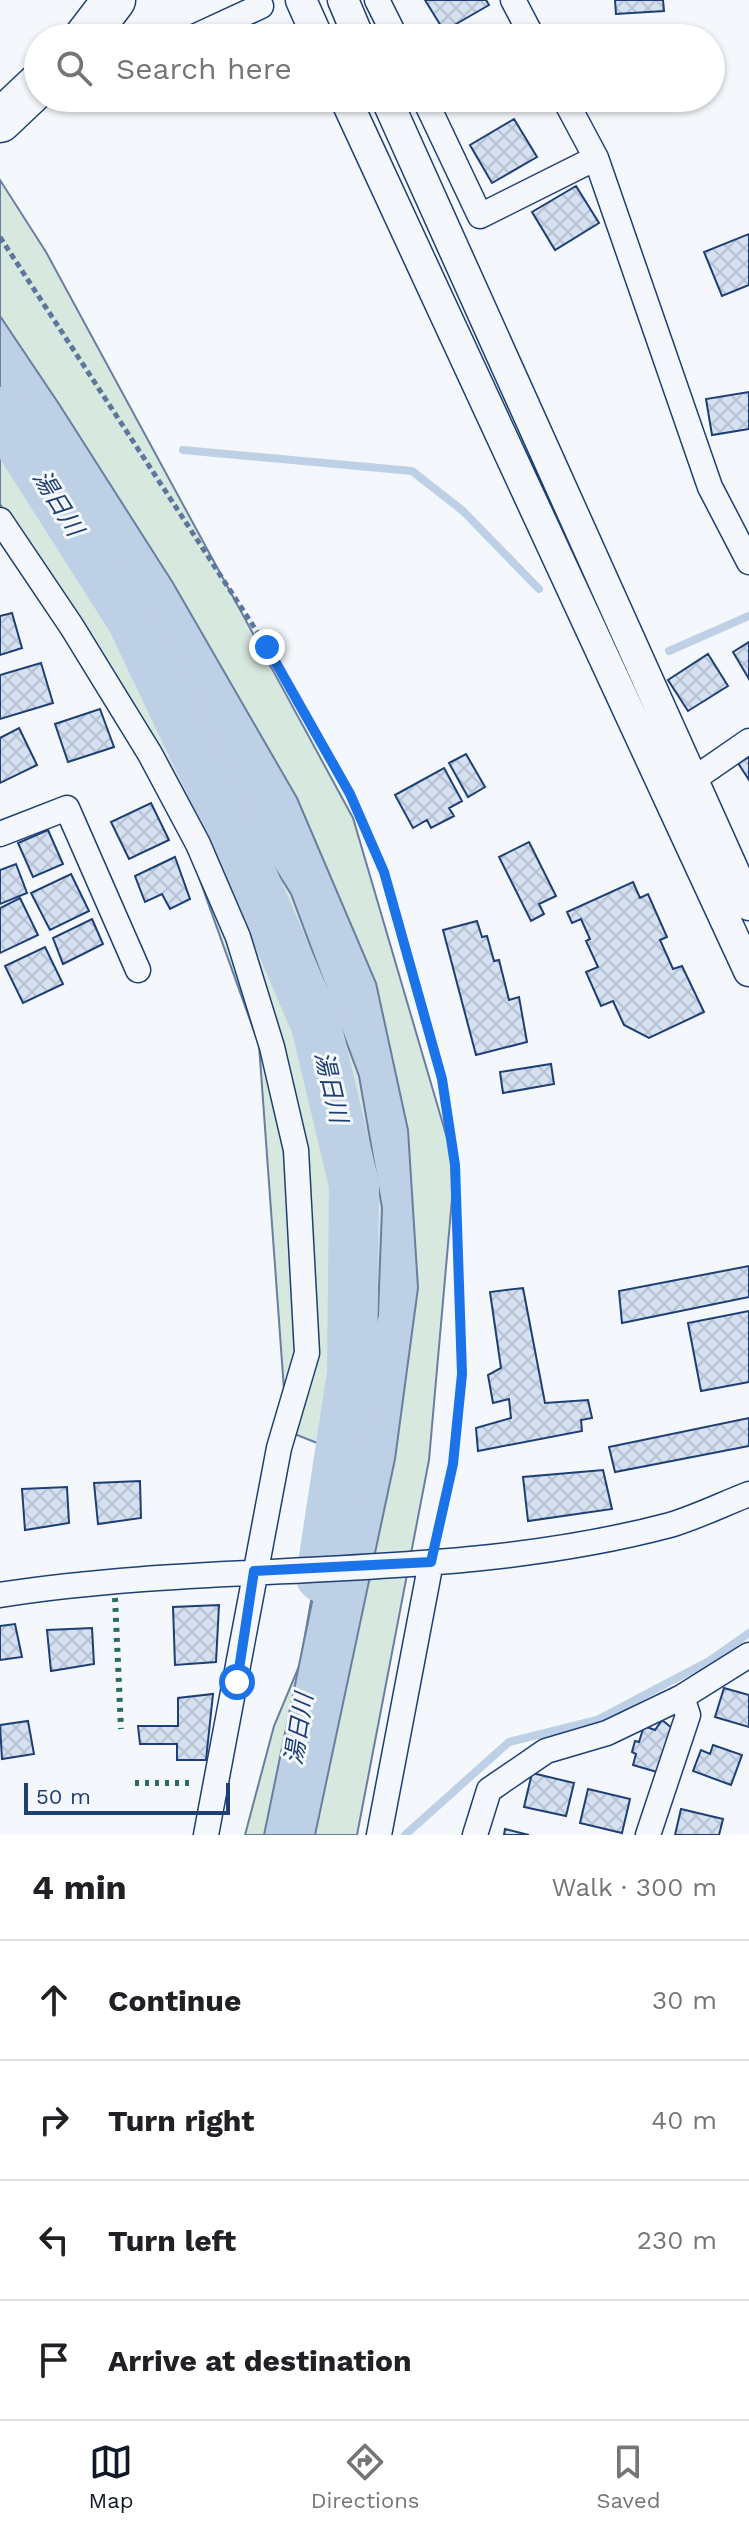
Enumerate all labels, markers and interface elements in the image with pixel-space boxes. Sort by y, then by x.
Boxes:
search box [24,24,725,112]
icon: search [52,46,96,90]
text: Search here [116,51,292,86]
water label: 湯日川 [27,465,91,543]
route end [249,629,285,665]
water label: 湯日川 [309,1049,353,1128]
route start [219,1664,255,1700]
water label: 湯日川 [280,1688,319,1767]
scale bar [24,1779,230,1815]
text: 50 m [36,1784,91,1809]
text: 4 min [32,1867,127,1907]
text: Walk · 300 m [551,1872,717,1902]
icon: ahead [32,1978,76,2022]
text: Continue [108,1983,241,2018]
text: 30 m [652,1985,717,2015]
icon: right [32,2098,76,2142]
text: Turn right [108,2103,254,2138]
text: 40 m [651,2105,717,2135]
icon: left [32,2218,76,2262]
text: Turn left [108,2223,236,2258]
text: 230 m [637,2225,717,2255]
icon: arrive [32,2338,76,2382]
text: Arrive at destination [108,2343,412,2378]
tab: Map [89,2440,133,2513]
tab: Directions [311,2440,419,2513]
tab: Saved [597,2440,660,2513]

